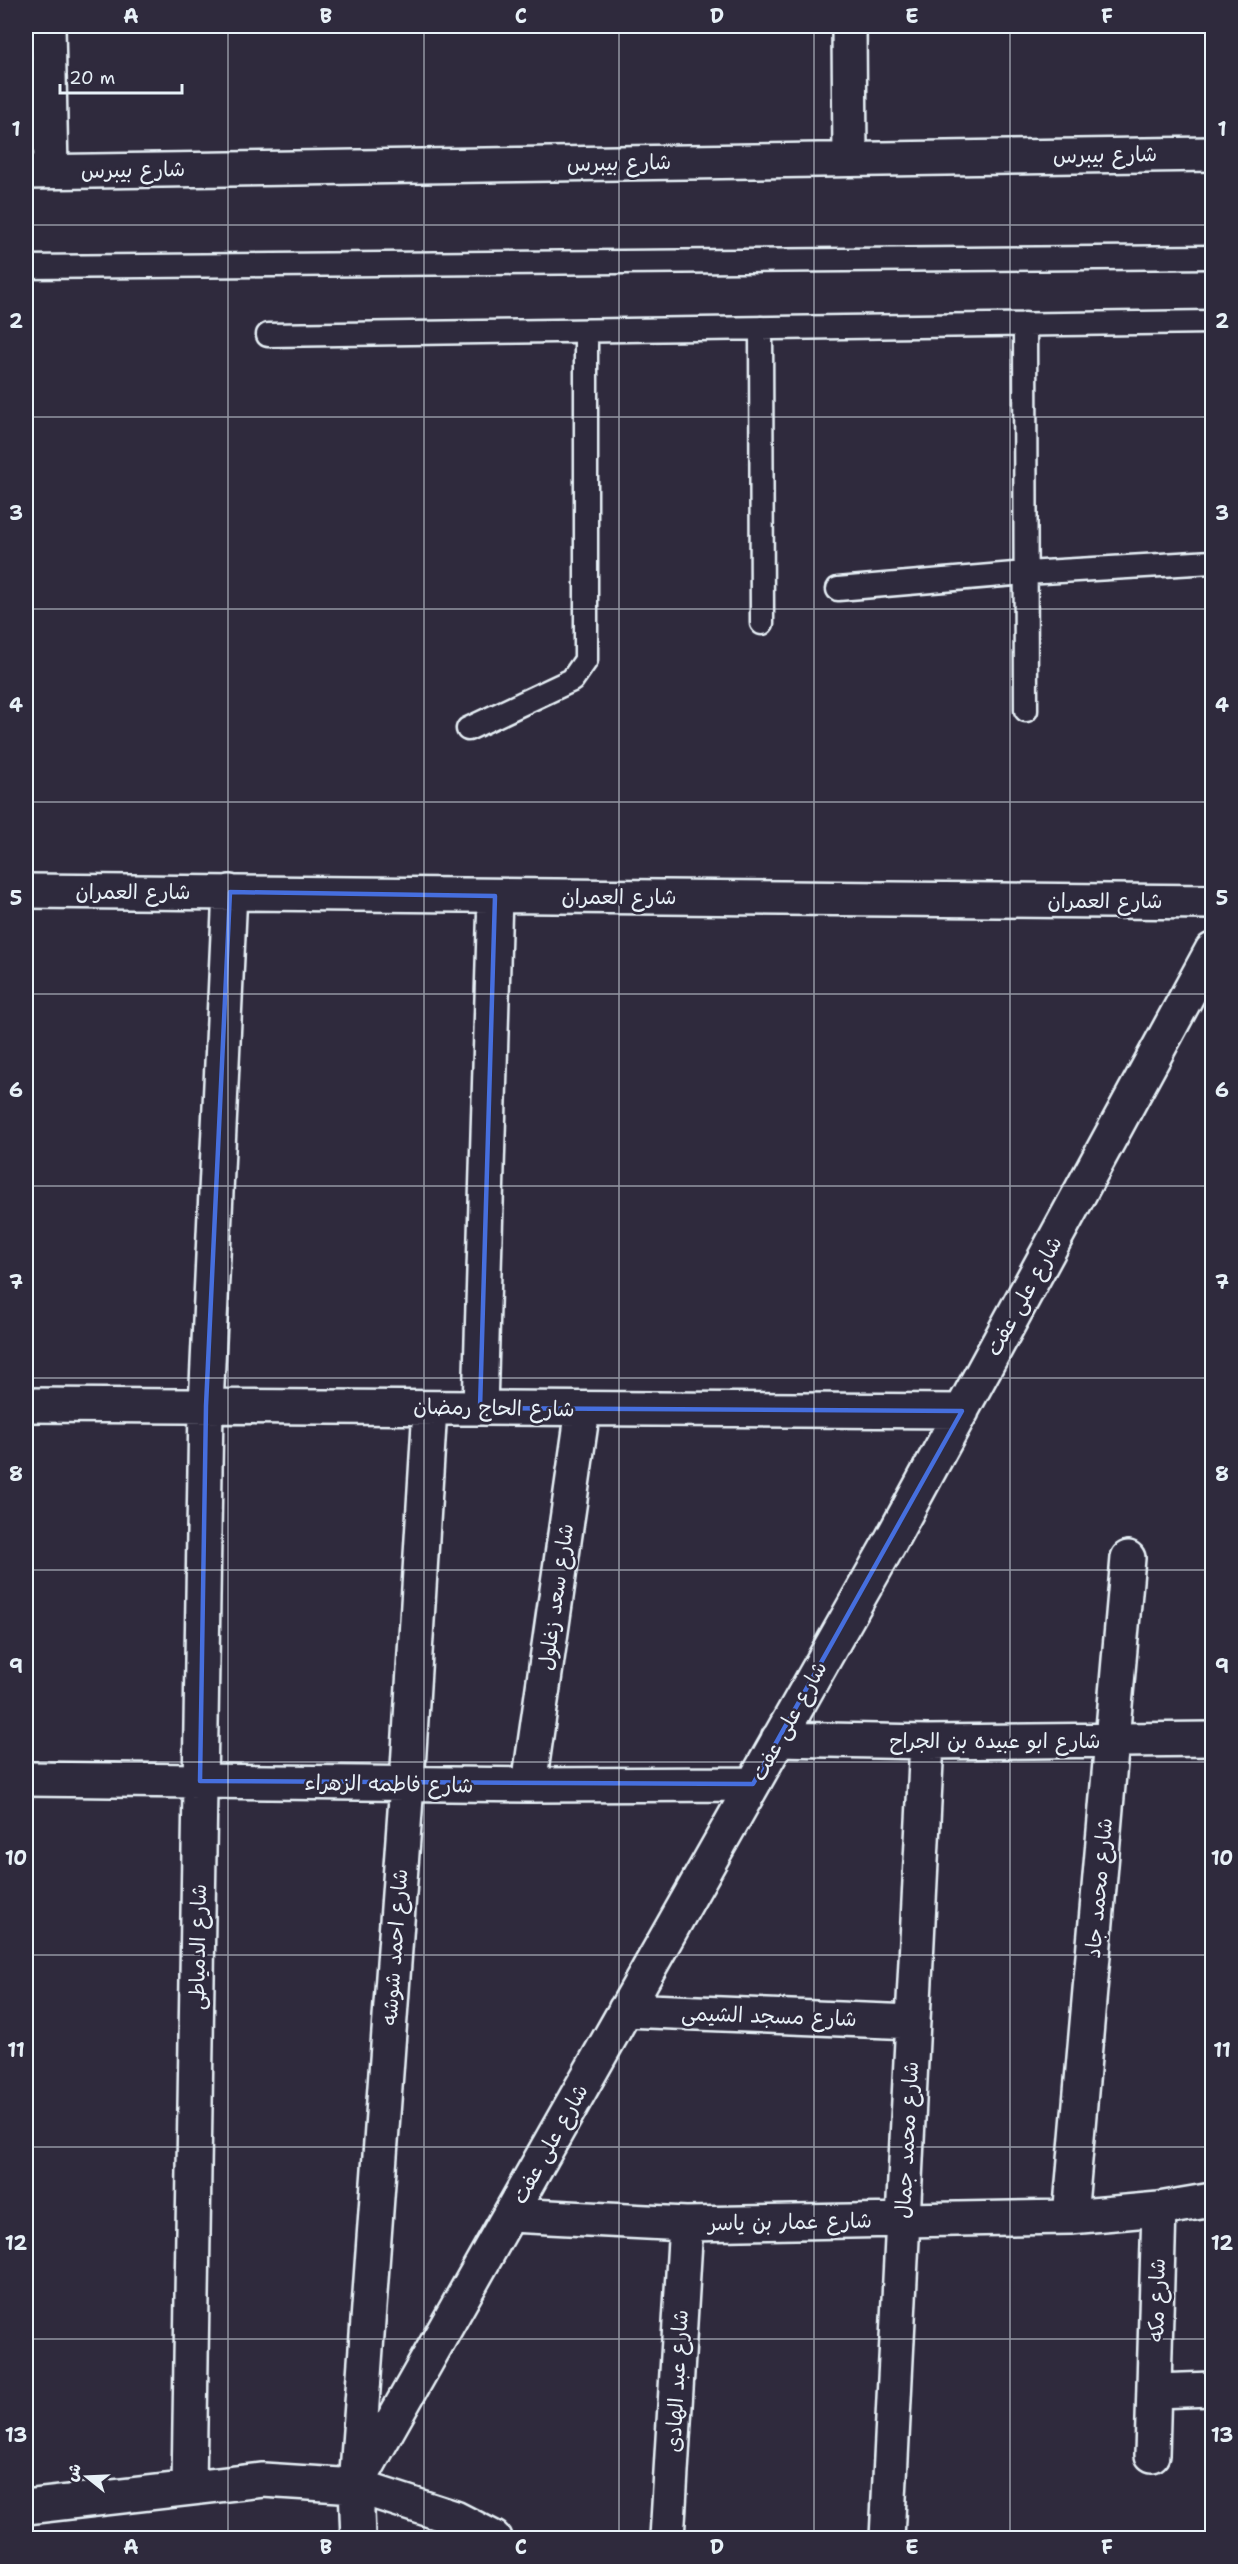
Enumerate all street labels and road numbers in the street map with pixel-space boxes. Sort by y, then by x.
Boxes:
street label: شارع بيبرس [1053,140,1157,171]
street label: شارع بيبرس [567,148,671,179]
street label: شارع بيبرس [81,155,185,186]
street label: شارع العمران [75,878,191,907]
street label: شارع العمران [561,883,677,912]
street label: شارع العمران [1047,887,1163,916]
street label: شارع على عفت [980,1231,1069,1361]
street label: شارع الحاج رمضان [413,1393,575,1424]
street label: شارع سعد زغلول [532,1522,581,1672]
street label: شارع على عفت [745,1656,834,1786]
street label: شارع ابو عبيده بن الجراح [890,1727,1100,1756]
street label: شارع فاطمه الزهراء [304,1769,474,1800]
street label: شارع محمد جاد [1079,1817,1120,1959]
street label: شارع احمد شوشه [376,1868,415,2026]
street label: شارع الدمياطى [183,1884,214,2010]
street label: شارع مسجد الشيمى [681,1999,857,2034]
street label: شارع محمد جمال [889,2061,926,2219]
street label: شارع على عفت [506,2079,595,2209]
street label: شارع عمار بن ياسر [706,2207,872,2238]
street label: شارع مكه [1142,2258,1173,2342]
street label: شارع عبد الهادى [659,2309,696,2453]

